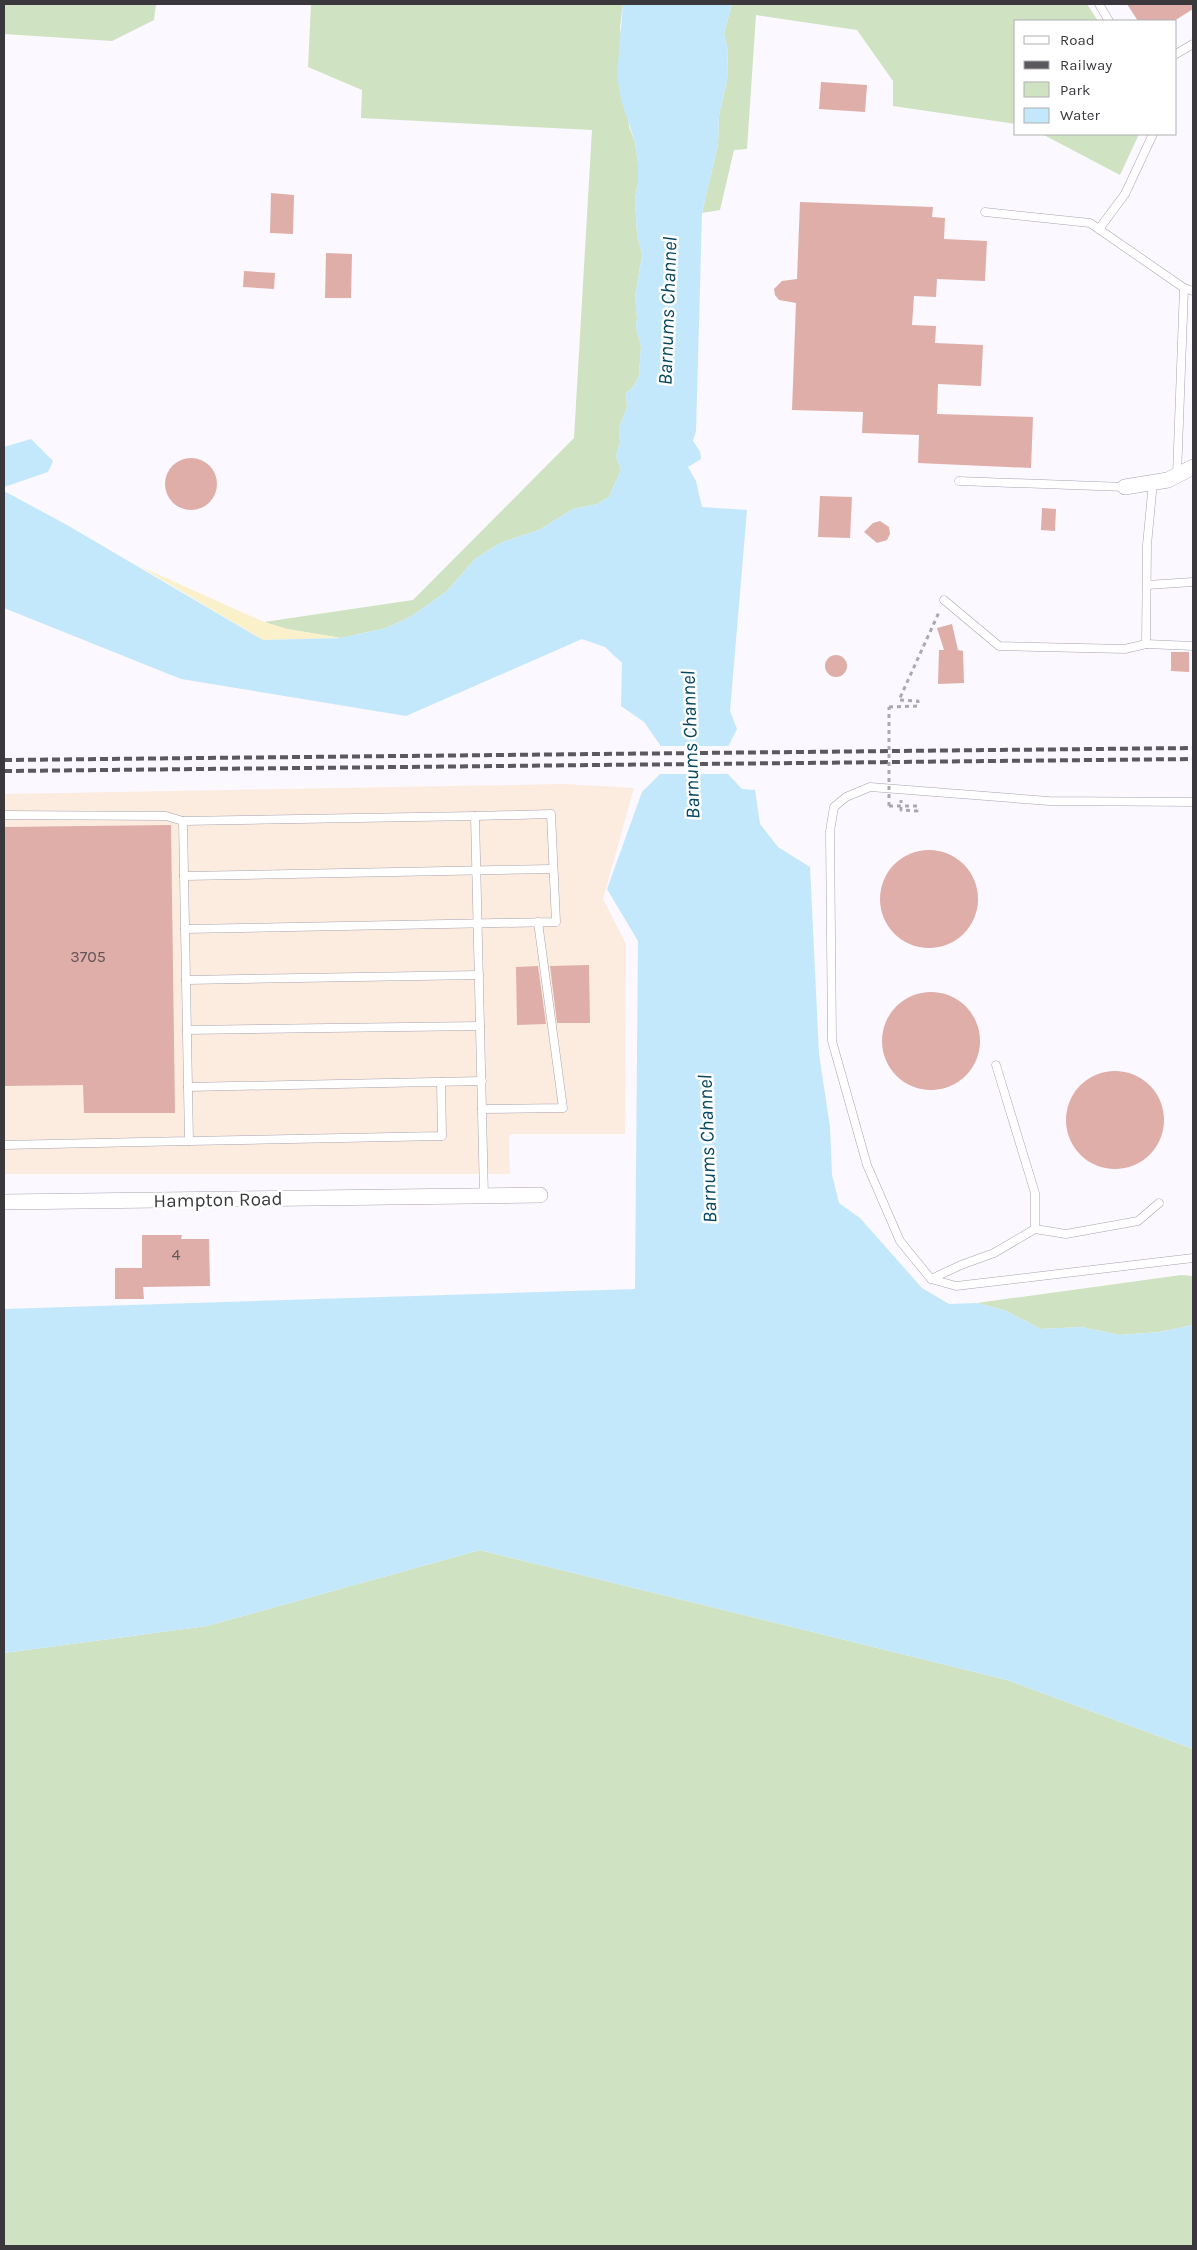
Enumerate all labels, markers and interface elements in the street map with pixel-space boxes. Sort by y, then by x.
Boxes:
legend [1014,20,1177,135]
text: Road [1060,31,1095,49]
text: Railway [1060,56,1112,74]
text: Park [1060,81,1090,99]
text: Water [1060,106,1101,124]
water label: Barnums Channel [653,236,682,386]
water label: Barnums Channel [676,670,705,820]
house number: 3705 [70,947,106,966]
water label: Barnums Channel [693,1074,722,1224]
street label: Hampton Road [153,1188,283,1212]
house number: 4 [172,1245,181,1264]

